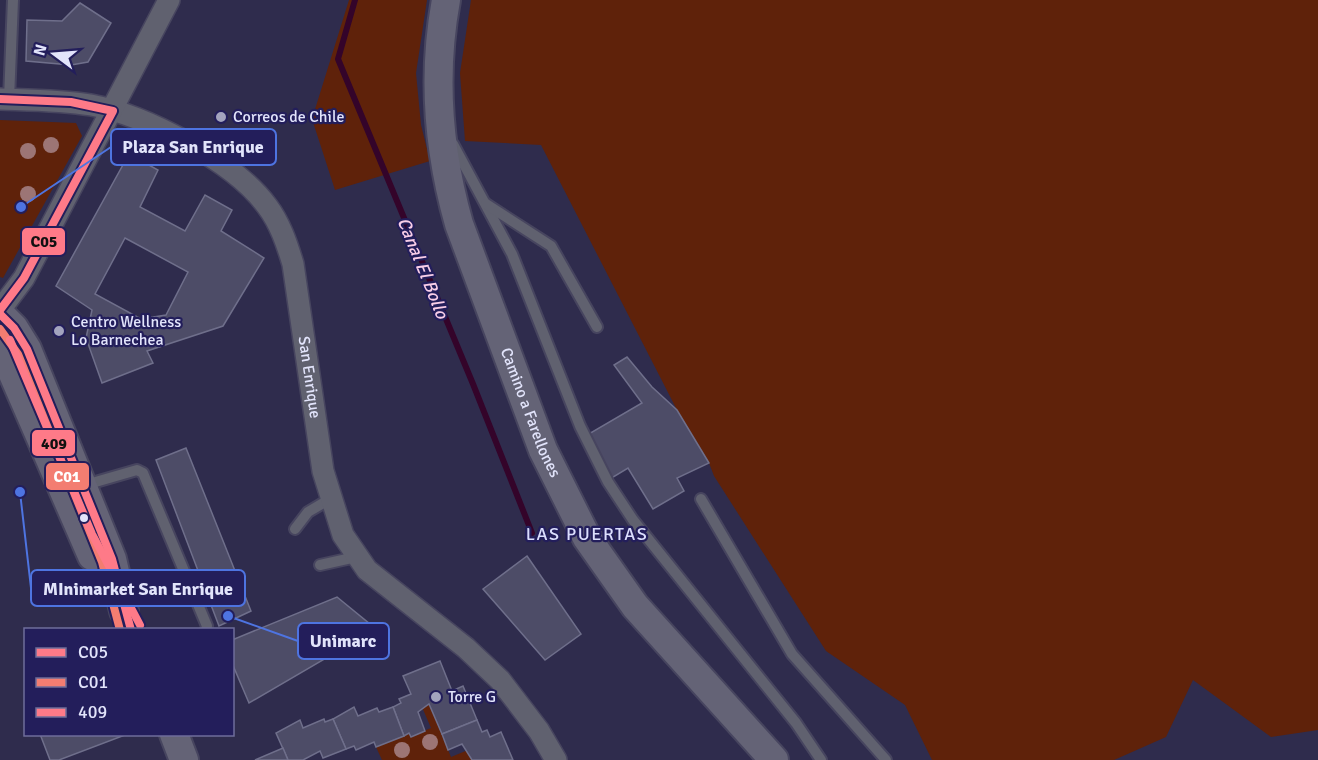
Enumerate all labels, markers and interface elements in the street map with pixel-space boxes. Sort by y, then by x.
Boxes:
north arrow [24,24,84,84]
text: N [29,42,52,58]
place label: Correos de Chile [233,107,344,127]
marker: Correos de Chile [214,110,228,124]
callout: Plaza San Enrique [111,129,276,165]
text: Plaza San Enrique [122,136,264,158]
water label: Canal El Bollo [393,214,454,323]
line badge: C05 [21,227,66,256]
text: C05 [30,232,58,252]
place label: Centro Wellness Lo Barnechea [71,312,181,350]
marker: Centro Wellness Lo Barnechea [52,324,66,338]
street label: San Enrique [294,335,325,420]
street label: Camino a Farellones [496,345,565,481]
line badge: 409 [31,429,76,457]
text: 409 [41,434,67,454]
line badge: C01 [45,462,90,491]
text: C01 [53,467,81,487]
unlabelled marker [78,512,90,524]
district label: LAS PUERTAS [526,523,648,545]
callout: MInimarket San Enrique [31,570,245,606]
text: MInimarket San Enrique [43,578,233,600]
callout: Unimarc [298,623,389,659]
legend [24,628,234,736]
text: Unimarc [310,630,377,652]
text: C05 [78,641,108,663]
text: C01 [78,671,108,693]
place label: Torre G [448,687,496,707]
marker: Torre G [429,690,443,704]
text: 409 [78,701,107,723]

